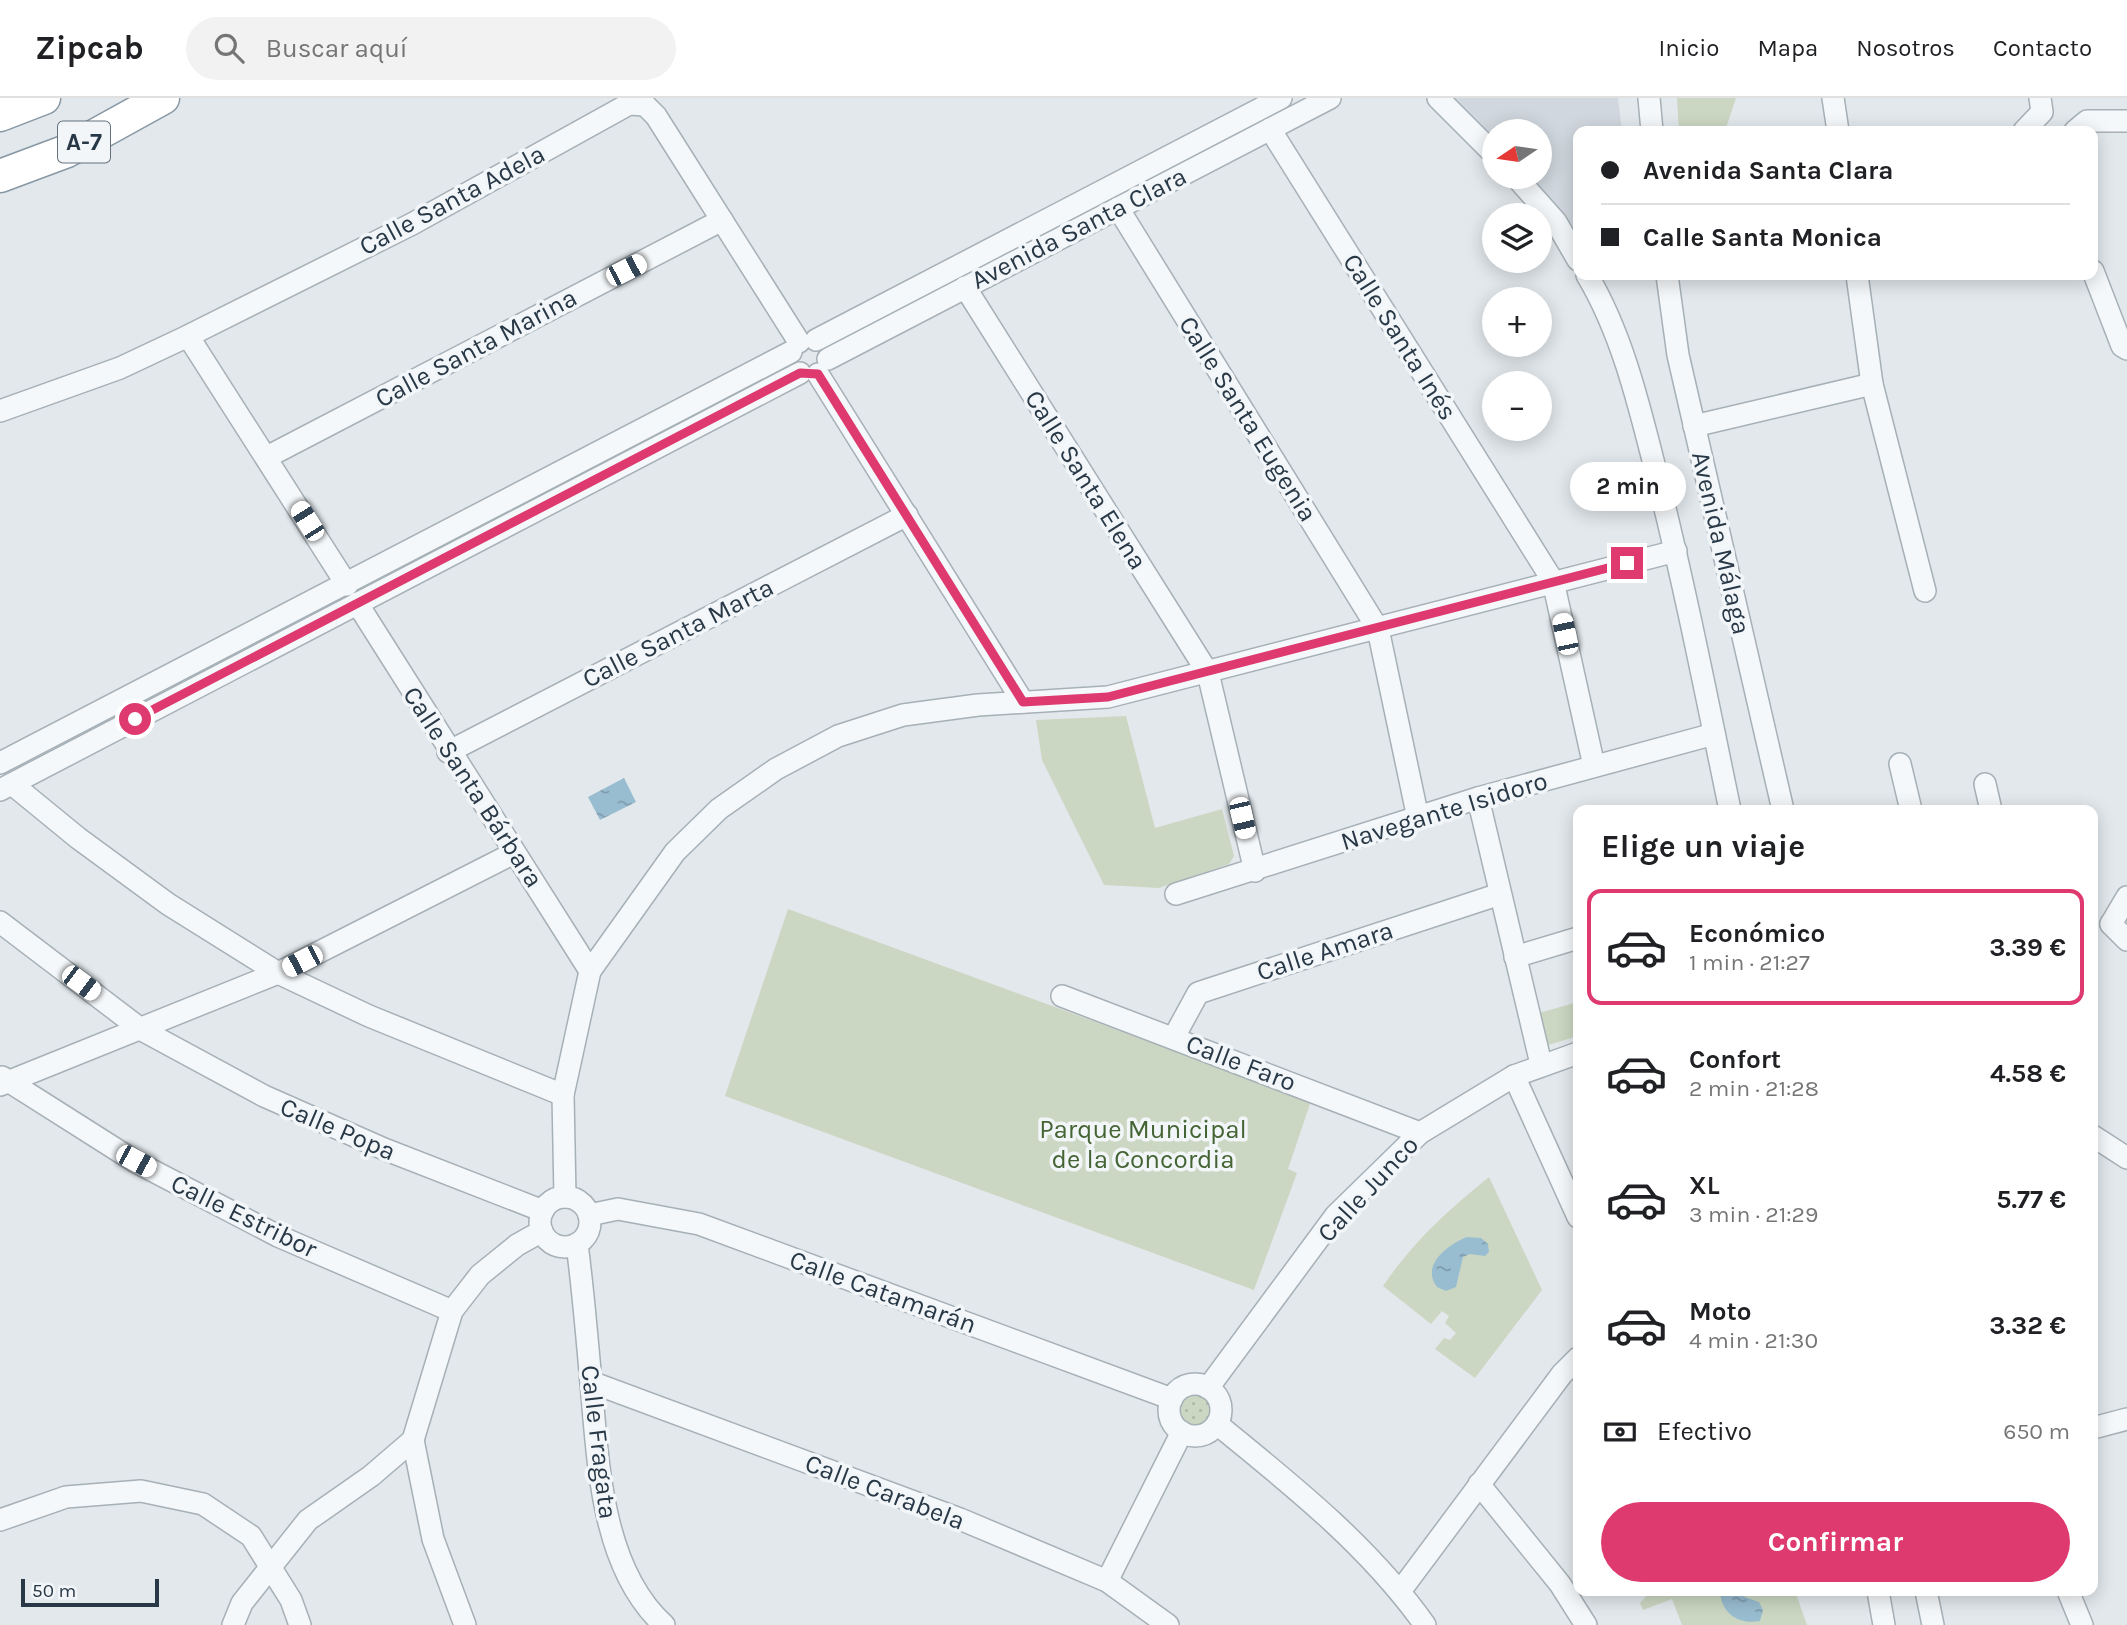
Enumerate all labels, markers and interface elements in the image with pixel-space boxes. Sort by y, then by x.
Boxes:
search box [186,17,676,80]
text: Zipcab [35,29,144,67]
icon: search [210,29,248,67]
text: Buscar aquí [266,33,408,64]
text: Inicio [1658,34,1719,62]
text: Mapa [1757,34,1818,62]
text: Nosotros [1856,34,1955,62]
text: Contacto [1993,34,2092,62]
north arrow [1482,119,1552,189]
map controls [1482,119,1552,441]
road number: A-7 [58,122,110,162]
street label: Calle Santa Adela [354,138,550,262]
text: Avenida Santa Clara [1643,155,1894,186]
street label: Avenida Santa Clara [966,160,1192,296]
button: layers [1482,203,1552,273]
text: Calle Santa Monica [1643,222,1882,253]
street label: Calle Santa Inés [1336,248,1464,426]
car [603,251,650,289]
street label: Calle Santa Marina [370,282,582,414]
button: + [1482,287,1552,357]
street label: Calle Santa Eugenia [1172,311,1324,527]
button: − [1482,371,1552,441]
street label: Calle Santa Elena [1018,385,1154,575]
street label: Avenida Málaga [1685,448,1757,638]
callout: 2 min [1569,462,1685,510]
text: 2 min [1596,473,1660,500]
car [287,498,328,544]
route end [1611,547,1643,579]
street label: Calle Santa Marta [577,571,779,695]
car [1551,611,1580,657]
street label: Calle Santa Bárbara [396,681,550,893]
route start [119,703,151,735]
street label: Navegante Isidoro [1337,765,1551,857]
car [1228,795,1257,841]
text: Elige un viaje [1601,828,1805,865]
street label: Calle Amara [1253,914,1397,988]
icon: car [1605,916,1668,979]
text: Económico [1689,918,1825,949]
text: 3.39 € [1989,932,2066,963]
car [279,942,326,980]
text: 1 min · 21:27 [1689,949,1810,976]
car [58,962,105,1004]
street label: Calle Faro [1182,1028,1300,1098]
icon: car [1605,1042,1668,1105]
text: Confort [1689,1044,1781,1075]
text: 4.58 € [1990,1058,2066,1089]
text: 2 min · 21:28 [1689,1075,1819,1102]
street label: Calle Popa [276,1091,400,1167]
park label: Parque Municipal de la Concordia [1039,1114,1247,1175]
street label: Calle Junco [1311,1129,1425,1249]
car [113,1142,160,1180]
street label: Calle Estribor [166,1167,323,1265]
icon: car [1605,1168,1668,1231]
text: XL [1689,1170,1720,1201]
text: 5.77 € [1996,1184,2066,1215]
text: 3 min · 21:29 [1689,1201,1818,1228]
street label: Calle Catamarán [785,1244,981,1340]
icon: car [1605,1294,1668,1357]
text: Moto [1689,1296,1751,1327]
text: 3.32 € [1989,1310,2066,1341]
text: 4 min · 21:30 [1689,1327,1818,1354]
street label: Calle Fragata [574,1363,624,1521]
icon: cash [1601,1413,1639,1451]
text: Efectivo [1657,1416,1752,1447]
text: 650 m [2003,1418,2070,1445]
street label: Calle Carabela [801,1447,969,1537]
button: Confirmar [1601,1502,2070,1582]
scale bar [21,1576,159,1608]
text: 50 m [32,1580,76,1602]

